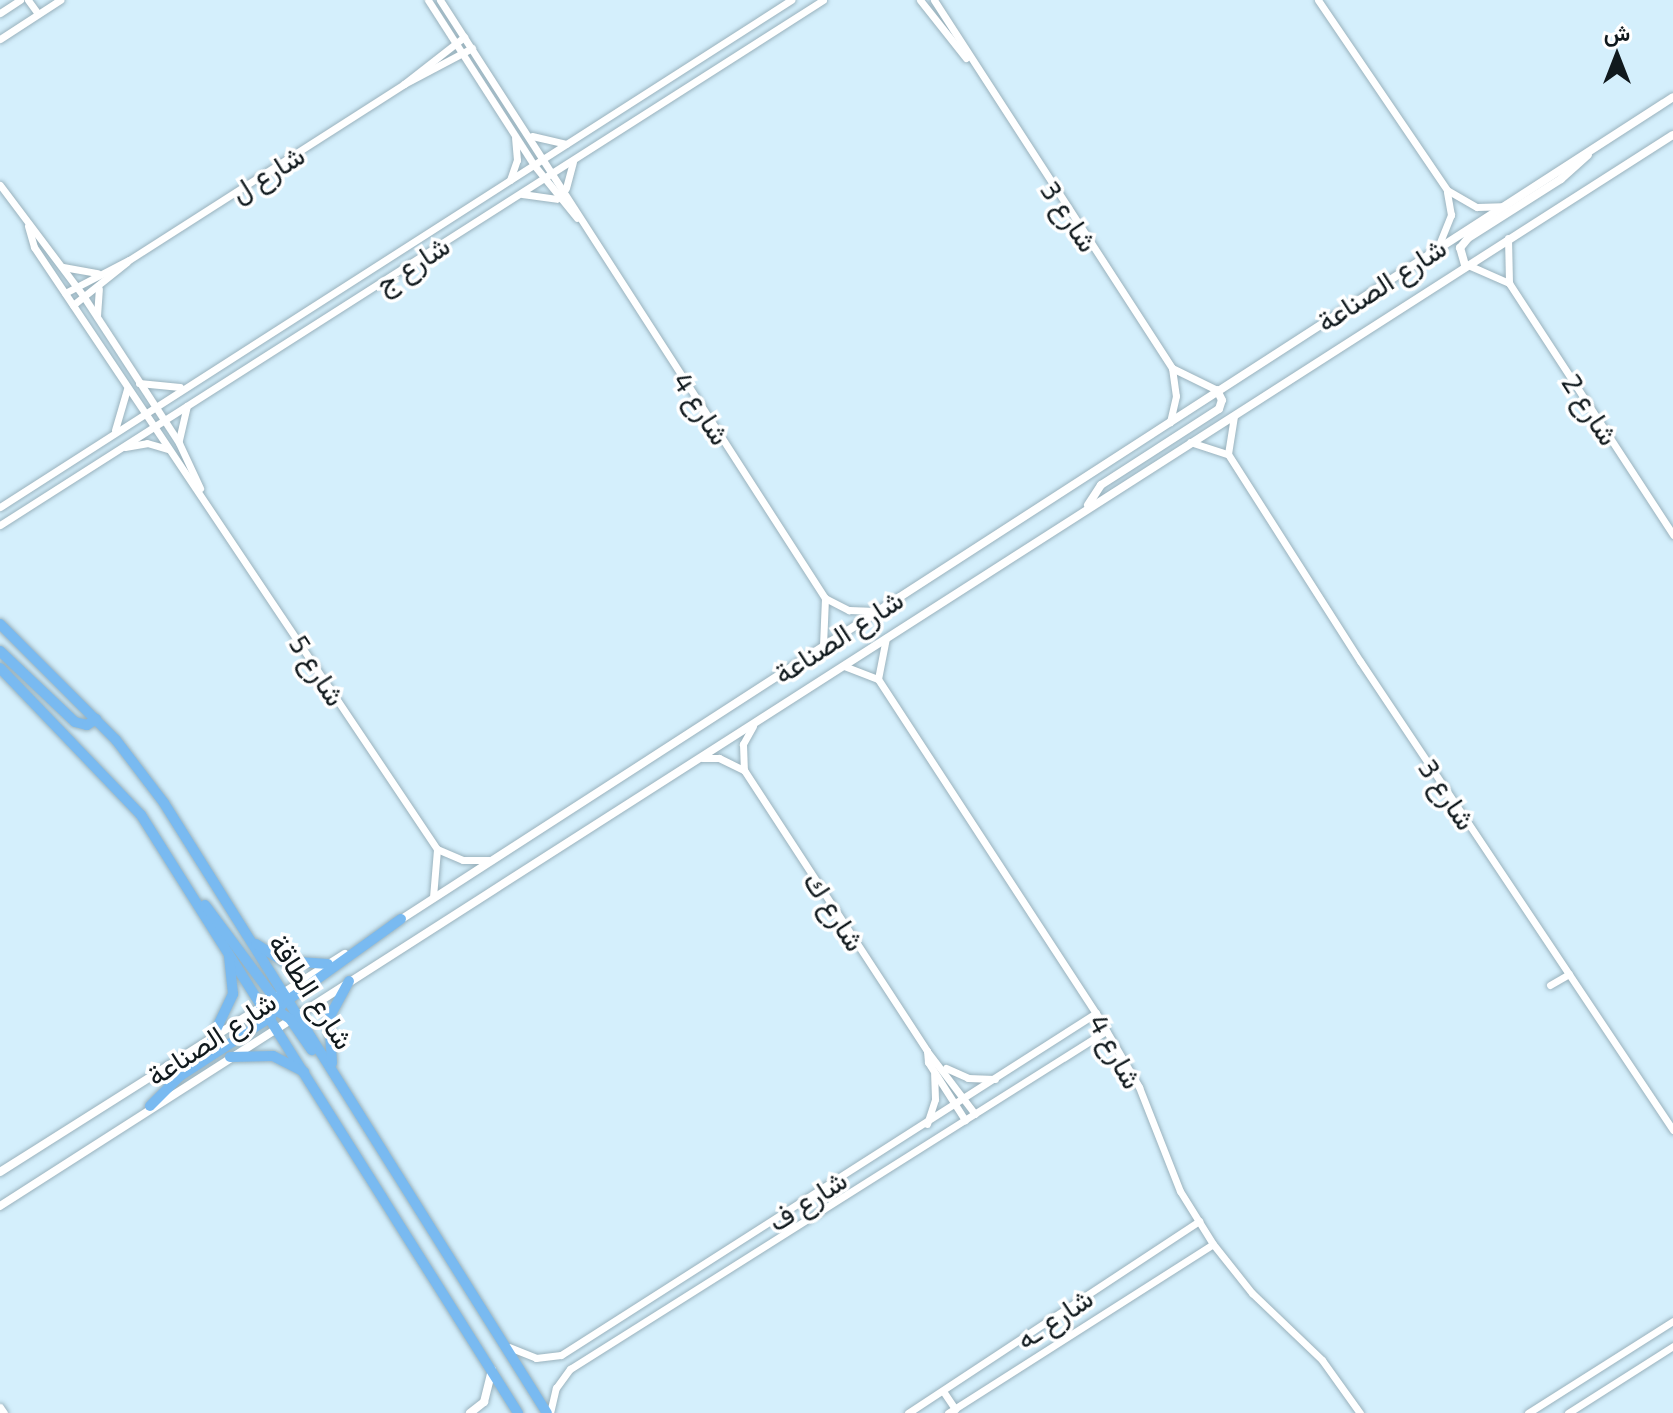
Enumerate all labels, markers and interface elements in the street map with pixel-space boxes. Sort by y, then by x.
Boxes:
north arrow [1577,16,1657,96]
text: ش [1604,19,1630,45]
street label: شارع ل [224,137,310,209]
street label: شارع 3 [1034,174,1106,258]
street label: شارع ج [369,228,455,300]
street label: شارع الصناعة [1310,230,1452,338]
street label: شارع 4 [666,365,738,451]
street label: شارع 2 [1556,367,1626,451]
street label: شارع الصناعة [767,582,909,690]
street label: شارع 5 [283,628,353,712]
street label: شارع 3 [1412,752,1484,836]
street label: شارع ك [797,865,873,957]
street label: شارع الطاقة [262,927,362,1055]
street label: شارع الصناعة [140,984,282,1092]
street label: شارع 4 [1082,1008,1150,1094]
street label: شارع ف [761,1162,853,1238]
street label: شارع ـه [1009,1280,1099,1356]

